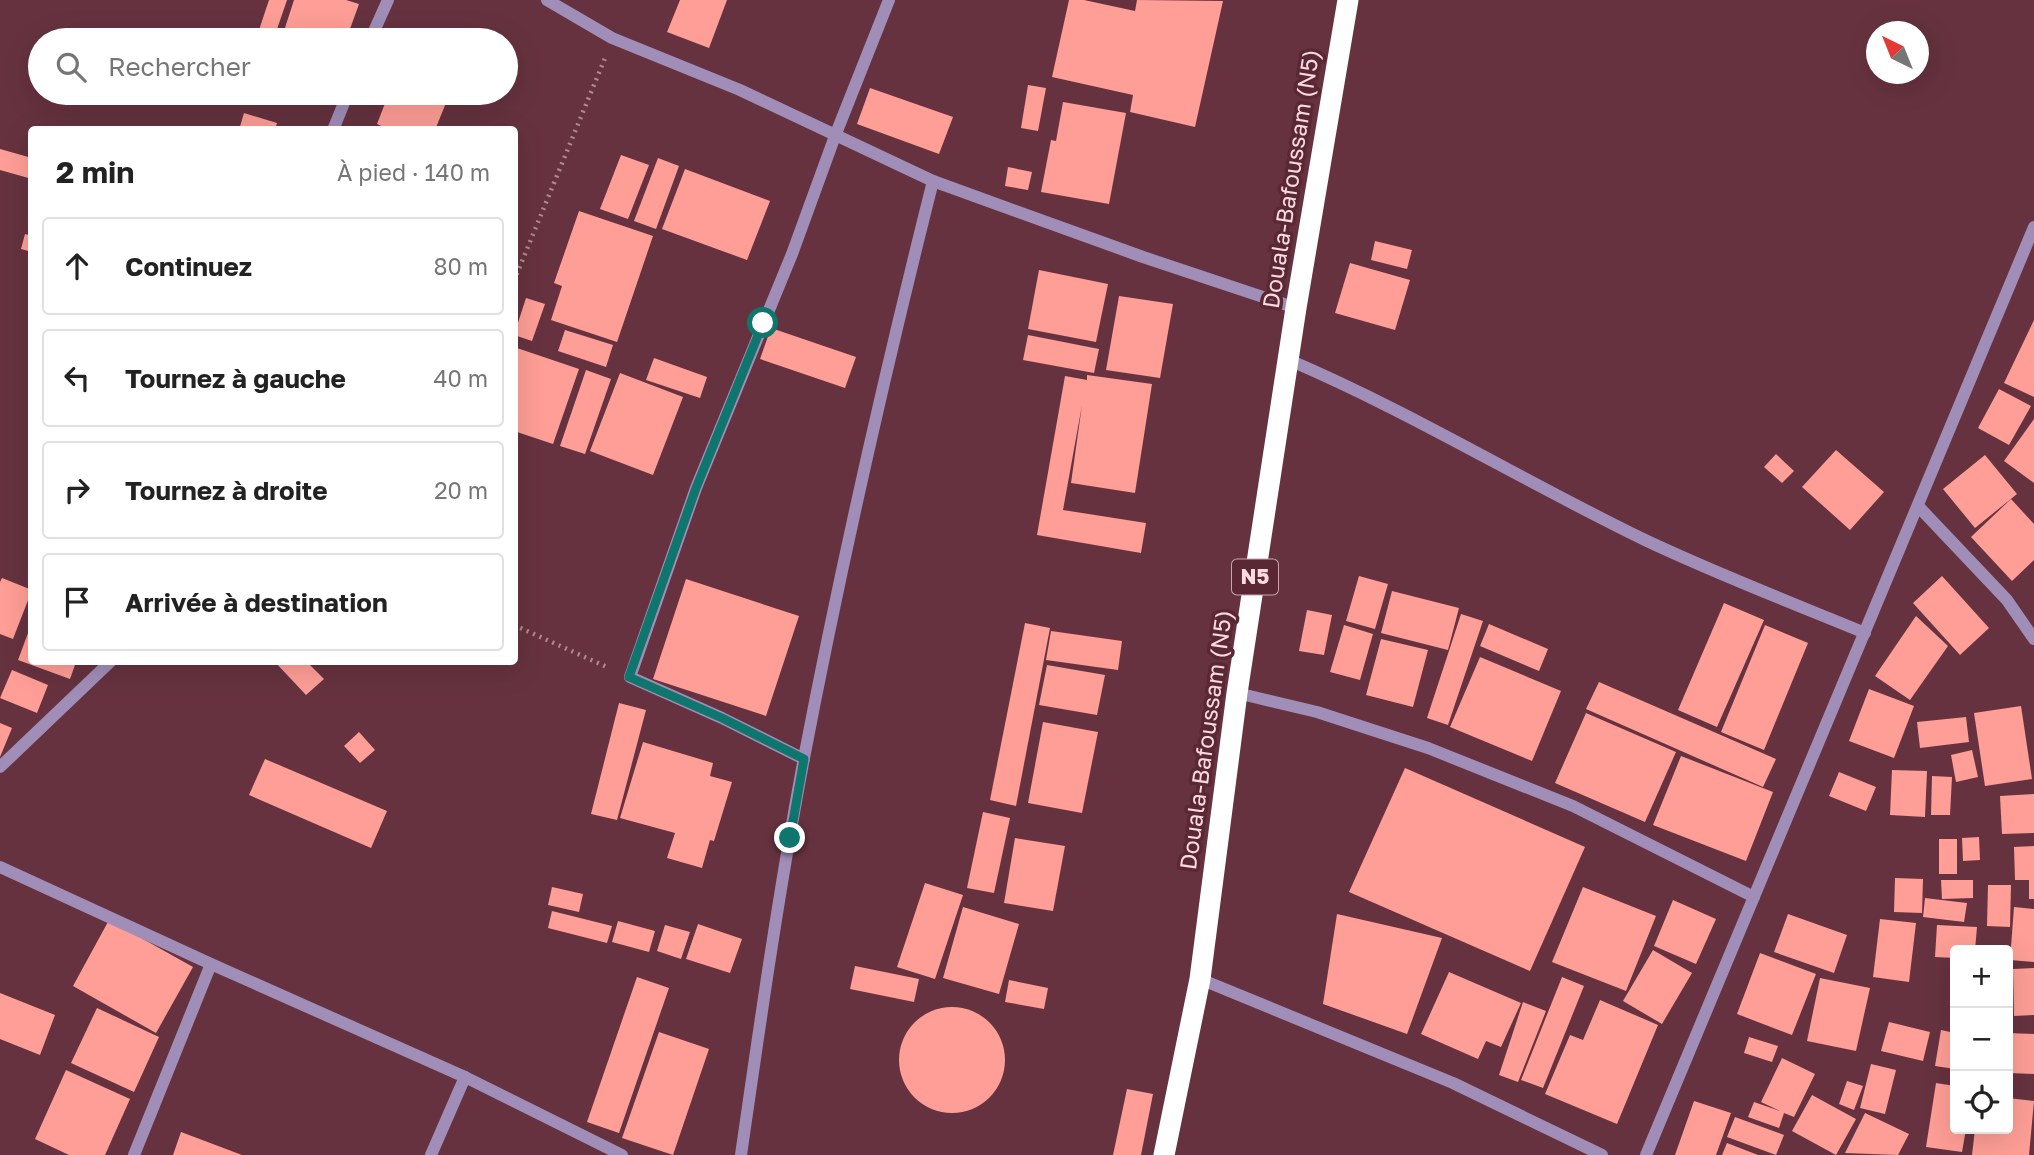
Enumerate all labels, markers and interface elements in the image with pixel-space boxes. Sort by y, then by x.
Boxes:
north arrow [1866,21,1929,84]
search box [28,28,518,105]
street label: Douala-Bafoussam (N5) [1256,47,1324,310]
icon: search [52,48,90,86]
text: Rechercher [108,51,251,82]
text: 2 min [56,154,134,190]
text: À pied · 140 m [337,158,490,186]
icon: ahead [58,247,96,285]
text: Continuez [125,251,252,282]
text: 80 m [434,252,488,280]
route start [747,307,778,338]
icon: left [58,359,96,397]
text: Tournez à gauche [125,363,346,394]
text: 40 m [434,364,488,392]
icon: right [58,471,96,509]
text: Tournez à droite [125,475,328,506]
text: 20 m [434,476,488,504]
road number: N5 [1232,560,1278,594]
icon: arrive [58,583,96,621]
text: Arrivée à destination [125,587,388,618]
street label: Douala-Bafoussam (N5) [1173,608,1237,872]
route end [774,822,805,853]
map controls [1950,945,2013,1134]
button: + [1950,945,2013,1008]
button: − [1950,1008,2013,1071]
button: locate [1950,1071,2013,1134]

